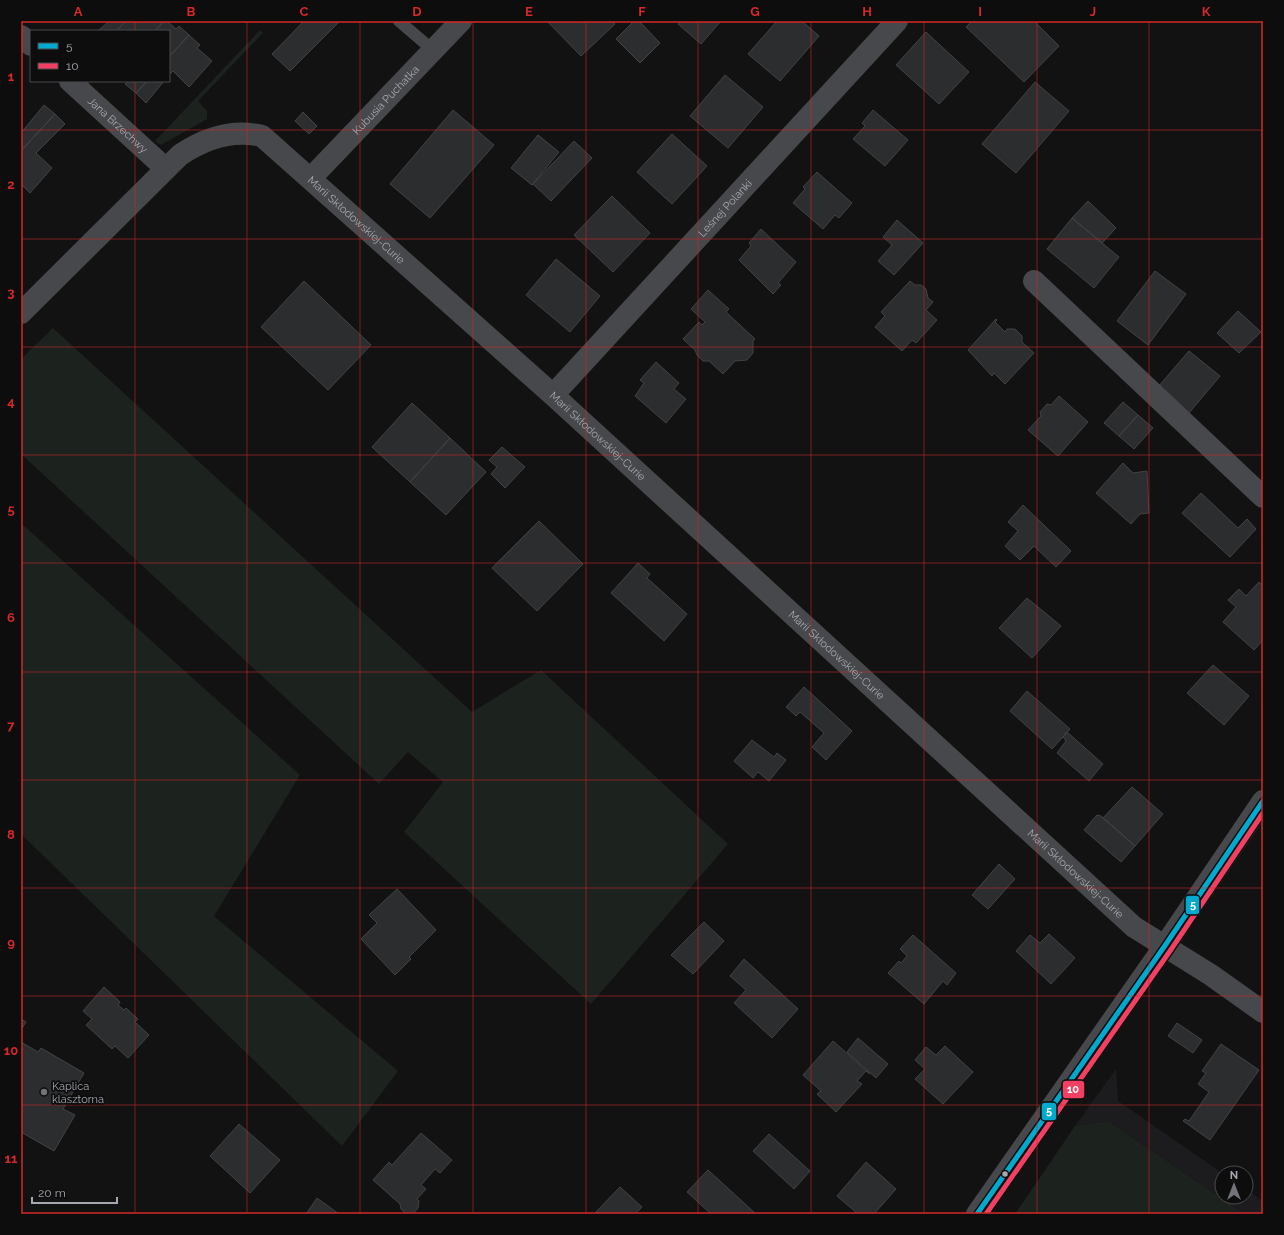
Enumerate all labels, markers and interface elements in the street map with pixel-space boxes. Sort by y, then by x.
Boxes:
text: A [74,4,83,19]
text: B [187,4,196,19]
text: C [300,4,309,19]
text: D [412,4,422,19]
text: E [525,4,533,19]
text: F [638,4,646,19]
text: G [750,4,760,19]
text: H [862,4,872,19]
text: I [978,4,982,19]
text: J [1090,4,1096,19]
text: K [1202,4,1211,19]
legend [30,30,170,82]
text: 5 [66,39,73,53]
text: 10 [66,59,78,73]
street label: Kubusia Puchatka [350,63,422,138]
text: 1 [8,69,15,84]
street label: Jana Brzechwy [85,95,150,156]
street label: Marii Skłodowskiej-Curie [305,174,408,267]
text: 2 [7,177,15,192]
street label: Leśnej Polanki [696,177,755,240]
text: 3 [7,285,15,300]
street label: Marii Skłodowskiej-Curie [547,389,648,484]
text: 4 [7,394,15,409]
text: 5 [7,502,15,517]
street label: Marii Skłodowskiej-Curie [786,608,887,703]
text: 6 [7,610,15,625]
text: 7 [7,718,15,733]
text: 8 [7,827,15,842]
street label: Marii Skłodowskiej-Curie [1025,827,1126,921]
line badge: 5 [1185,895,1200,915]
text: 5 [1190,899,1196,912]
text: 9 [7,935,15,950]
text: 10 [4,1043,18,1058]
place label: Kaplica klasztorna [52,1080,104,1106]
line badge: 10 [1062,1080,1085,1099]
text: 10 [1067,1083,1079,1096]
marker: Kaplica klasztorna [39,1087,49,1097]
line badge: 5 [1041,1102,1057,1121]
text: 5 [1046,1105,1052,1118]
text: 11 [5,1151,18,1166]
north arrow [1214,1165,1254,1205]
unlabelled marker [1000,1169,1010,1179]
text: N [1230,1169,1238,1182]
scale bar [32,1179,117,1205]
text: 20 m [38,1186,66,1200]

